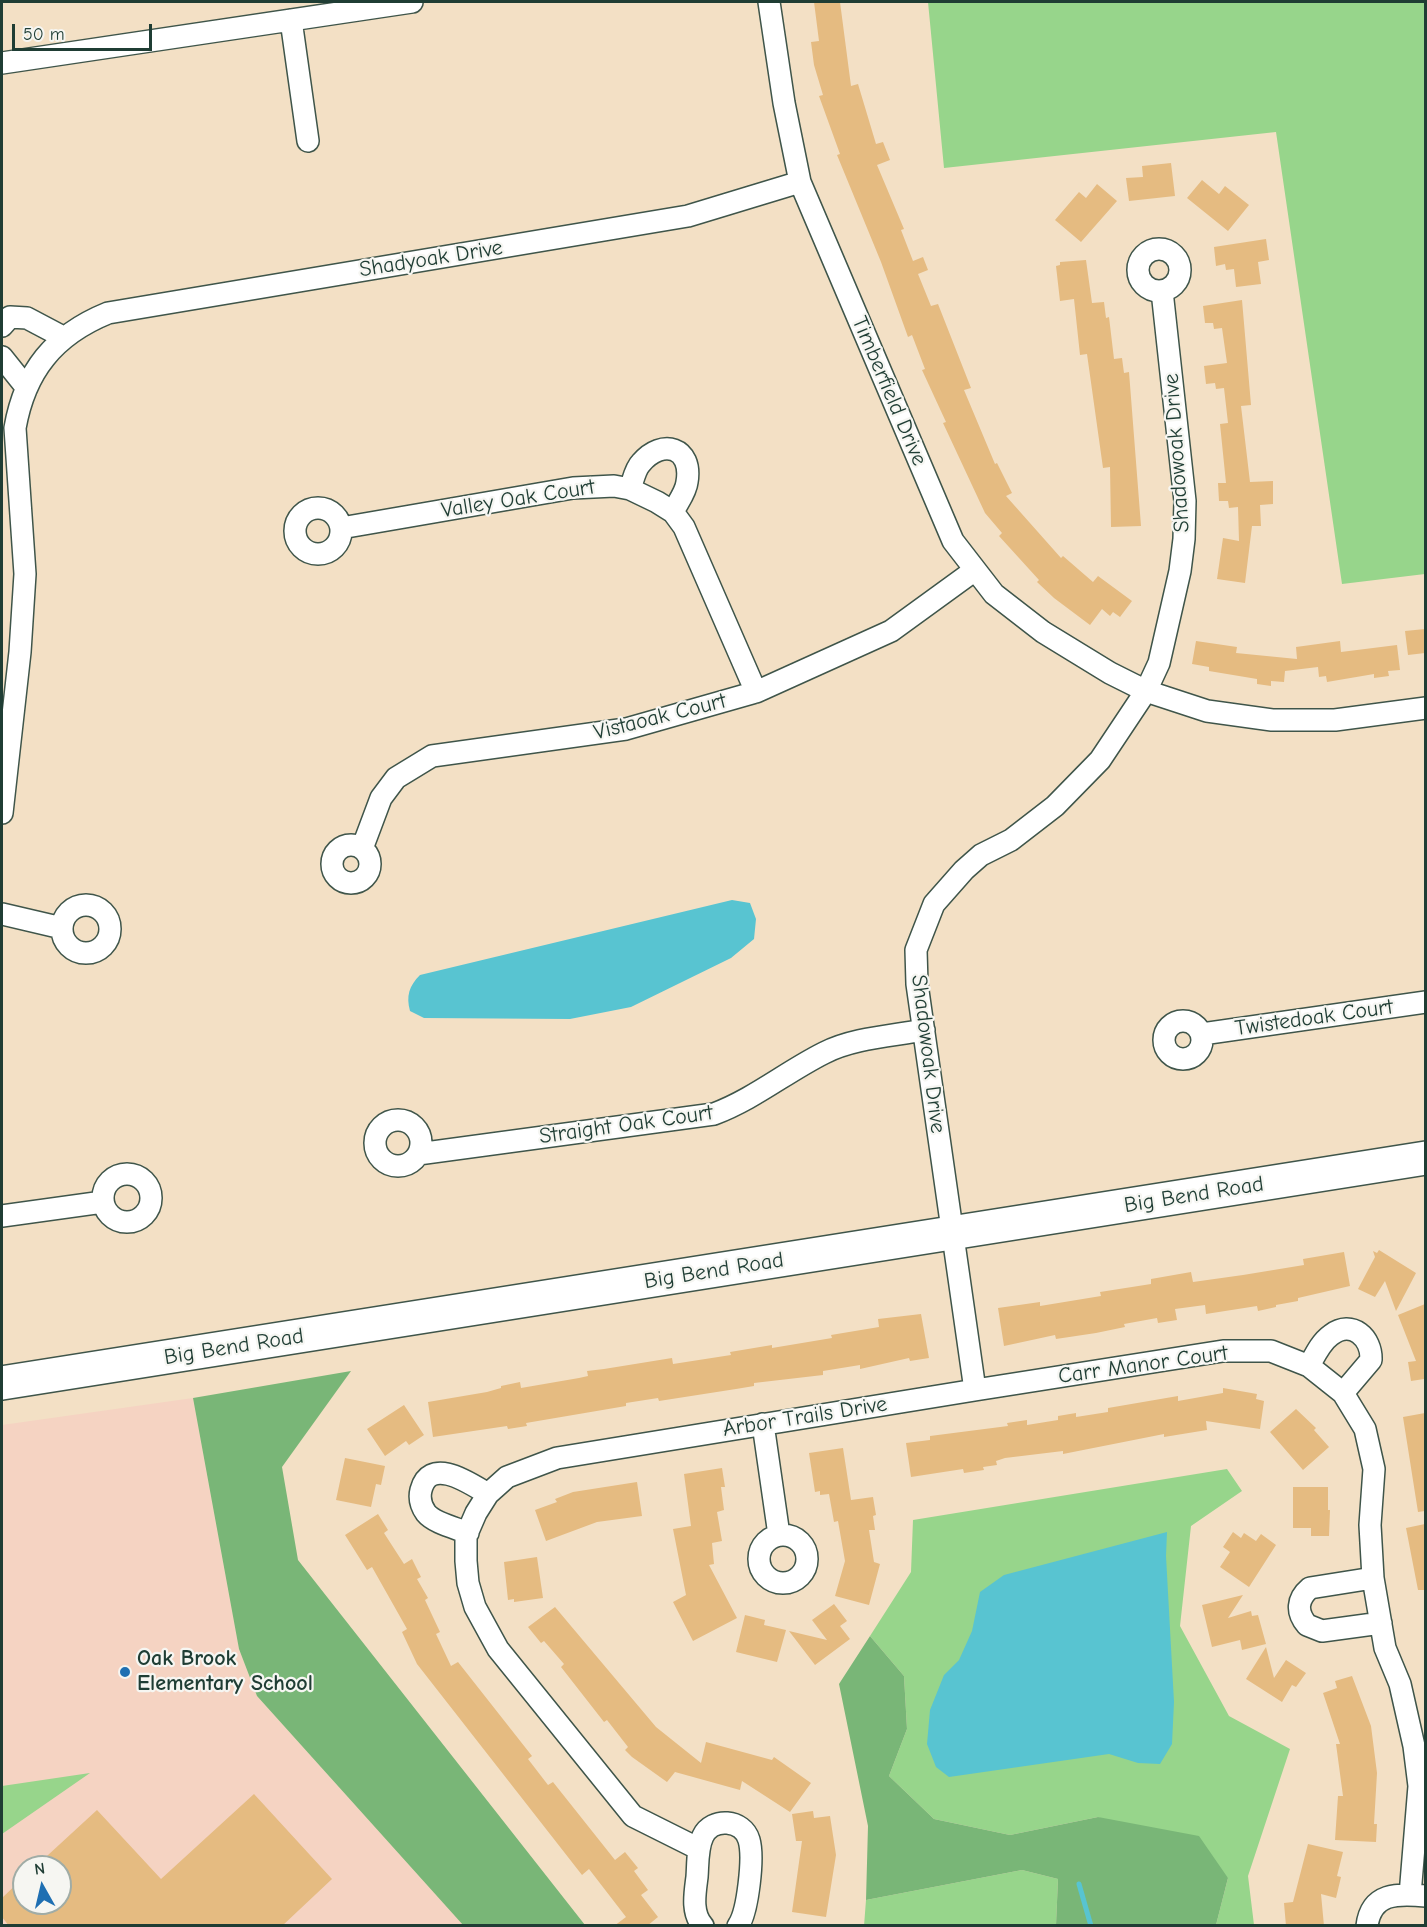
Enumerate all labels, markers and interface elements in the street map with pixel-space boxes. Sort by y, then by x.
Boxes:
scale bar [15,12,154,50]
text: 50 m [23,24,65,45]
street label: Shadyoak Drive [357,235,505,283]
street label: Timberfield Drive [846,312,932,470]
street label: Shadowoak Drive [1158,373,1196,533]
street label: Valley Oak Court [440,474,596,524]
street label: Vistaoak Court [591,688,729,746]
street label: Shadowoak Drive [905,973,951,1135]
street label: Twistedoak Court [1233,994,1395,1042]
street label: Straight Oak Court [537,1100,715,1150]
street label: Big Bend Road [1122,1171,1266,1219]
street label: Big Bend Road [642,1247,786,1295]
street label: Big Bend Road [162,1323,306,1371]
street label: Carr Manor Court [1057,1340,1229,1390]
street label: Arbor Trails Drive [721,1391,889,1443]
place label: Oak Brook Elementary School [137,1646,313,1698]
marker: Oak Brook Elementary School [118,1665,132,1679]
north arrow [12,1855,72,1915]
text: N [33,1860,46,1879]

